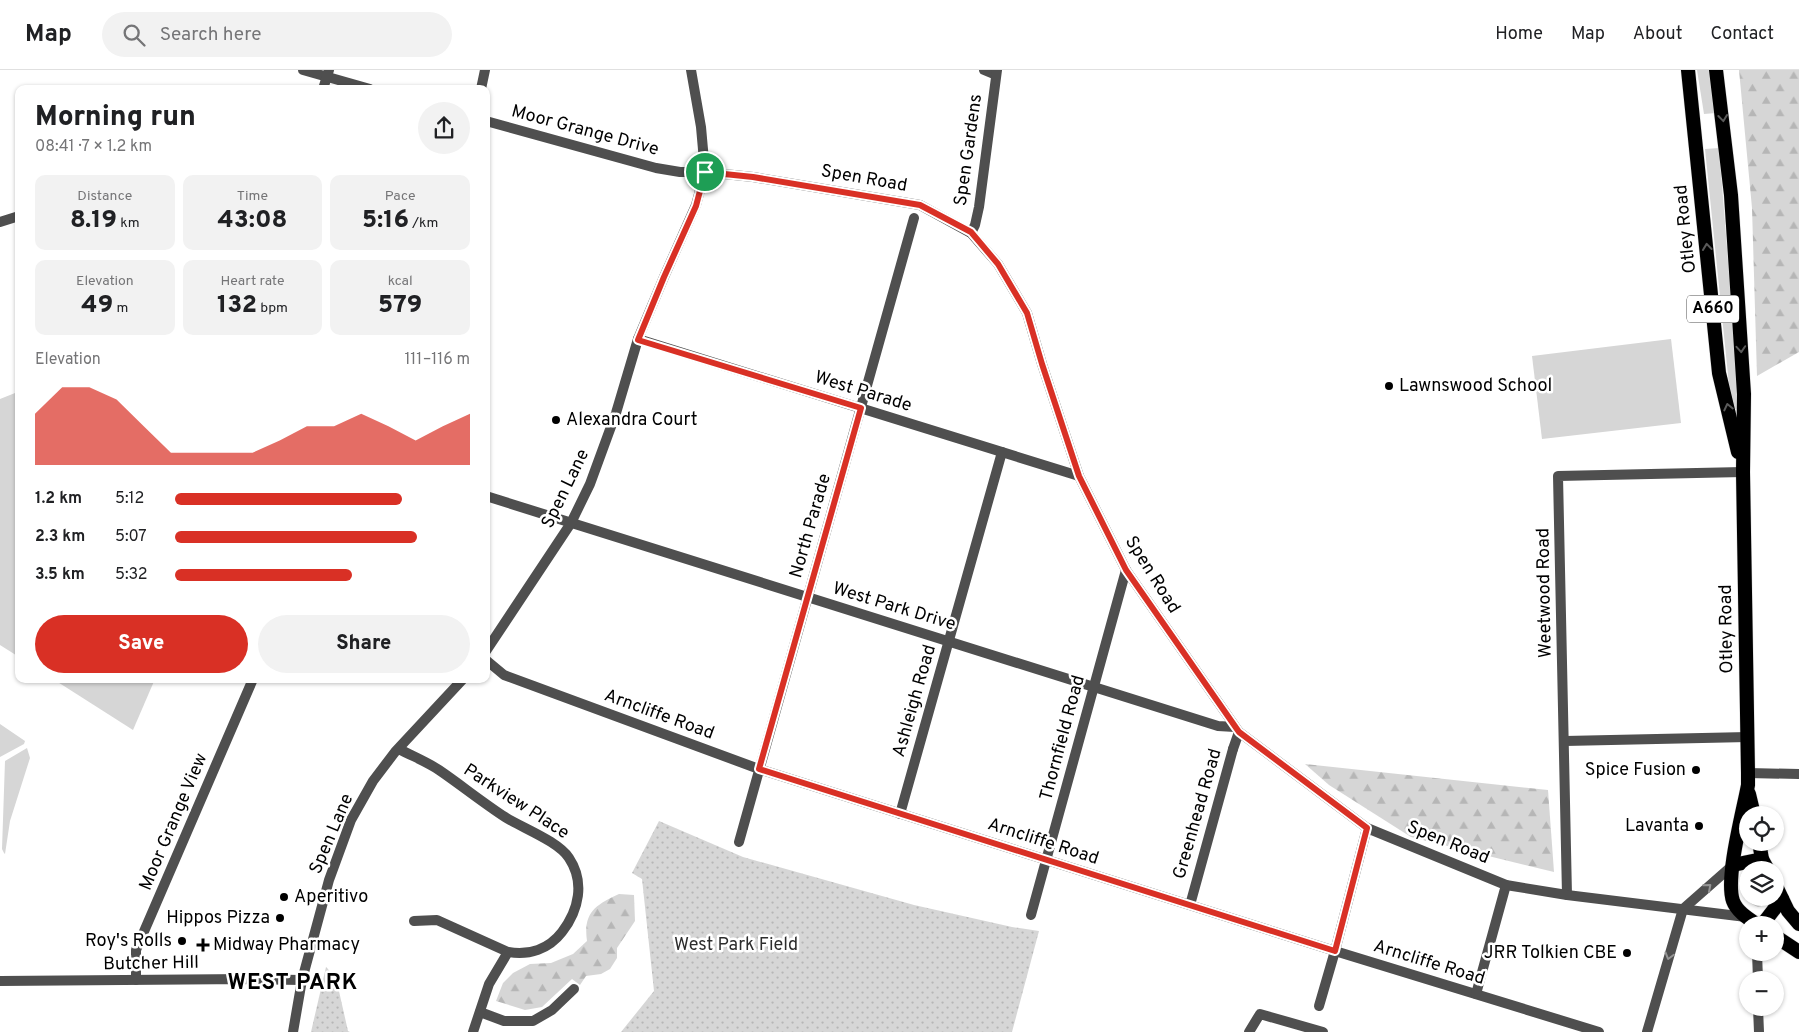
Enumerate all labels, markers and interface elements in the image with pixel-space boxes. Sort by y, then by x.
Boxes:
search box [102,12,452,57]
text: Map [25,20,72,50]
icon: search [120,21,148,49]
text: Search here [160,23,261,47]
text: Home [1495,23,1543,46]
text: Map [1571,23,1605,46]
text: About [1633,23,1682,46]
text: Contact [1710,23,1774,46]
street label: Spen Gardens [950,93,988,207]
text: Morning run [35,100,196,136]
street label: Moor Grange Drive [509,100,661,162]
button: share [418,102,470,154]
one-way arrow [1717,115,1728,123]
text: 08:41 · 7 × 1.2 km [35,137,152,157]
pin [684,151,726,193]
icon: arrive [691,158,719,186]
street label: Spen Road [819,160,909,198]
street label: Otley Road [1670,184,1702,274]
text: Distance [77,188,132,205]
text: Time [237,188,268,205]
text: Pace [385,188,416,205]
text: 8.19 [70,205,117,237]
text: 43:08 [218,205,287,237]
text: 5:16 [362,205,409,237]
text: km [117,215,140,232]
text: /km [409,215,438,232]
one-way arrow [1702,242,1713,250]
text: Elevation [76,273,134,290]
text: Heart rate [220,273,285,290]
text: kcal [388,273,413,290]
text: 49 [81,290,113,322]
text: 132 [217,290,257,322]
text: 579 [378,290,422,322]
road number: A660 [1687,295,1739,322]
text: m [113,300,128,317]
text: bpm [257,300,288,317]
one-way arrow [1736,345,1747,353]
text: Elevation [35,350,101,370]
text: 111–116 m [404,350,470,370]
street label: West Parade [812,366,914,418]
place label: Lawnswood School [1399,375,1552,398]
marker: Lawnswood School [1383,380,1395,392]
one-way arrow [1723,403,1734,412]
place label: Alexandra Court [566,409,698,432]
marker: Alexandra Court [550,414,562,426]
street label: Spen Lane [537,446,595,532]
street label: North Parade [785,471,837,581]
text: 1.2 km [35,489,82,509]
text: 5:12 [115,489,144,509]
text: 2.3 km [35,527,85,547]
text: 5:07 [115,527,147,547]
street label: Weetwood Road [1532,528,1558,658]
street label: Spen Road [1119,532,1185,618]
text: 3.5 km [35,565,85,585]
text: 5:32 [115,565,148,585]
street label: West Park Drive [830,577,958,637]
street label: Otley Road [1715,584,1739,674]
button: Save [35,615,248,673]
button: Share [258,615,470,673]
street label: Ashleigh Road [888,642,942,760]
street label: Thornfield Road [1035,673,1091,803]
street label: Arncliffe Road [601,684,717,746]
street label: Greenhead Road [1168,746,1228,882]
street label: Moor Grange View [135,750,213,894]
street label: Parkview Place [459,759,573,845]
place label: Spice Fusion [1585,759,1686,782]
marker: Spice Fusion [1690,764,1702,776]
street label: Spen Lane [305,790,359,878]
map controls [1739,806,1784,1016]
button: locate [1739,806,1784,851]
street label: Arncliffe Road [985,813,1101,871]
place label: Lavanta [1625,815,1689,838]
street label: Spen Road [1403,816,1493,870]
marker: Lavanta [1693,820,1705,832]
button: layers [1739,861,1784,906]
one-way arrow [1702,884,1711,893]
place label: Aperitivo [294,886,368,909]
marker: Aperitivo [278,891,290,903]
place label: Hippos Pizza [166,907,270,930]
marker: Hippos Pizza [274,912,286,924]
button: + [1739,916,1784,961]
place label: Roy's Rolls [85,930,172,953]
place label: Midway Pharmacy [213,934,360,957]
park label: West Park Field [674,934,798,957]
marker: Roy's Rolls [176,935,188,947]
street label: Arncliffe Road [1370,935,1488,991]
marker: Midway Pharmacy [197,939,209,951]
place label: JRR Tolkien CBE [1484,942,1617,965]
marker: JRR Tolkien CBE [1621,947,1633,959]
one-way arrow [1664,951,1674,959]
street label: Butcher Hill [103,952,199,976]
district label: WEST PARK [228,970,358,997]
button: − [1739,971,1784,1016]

